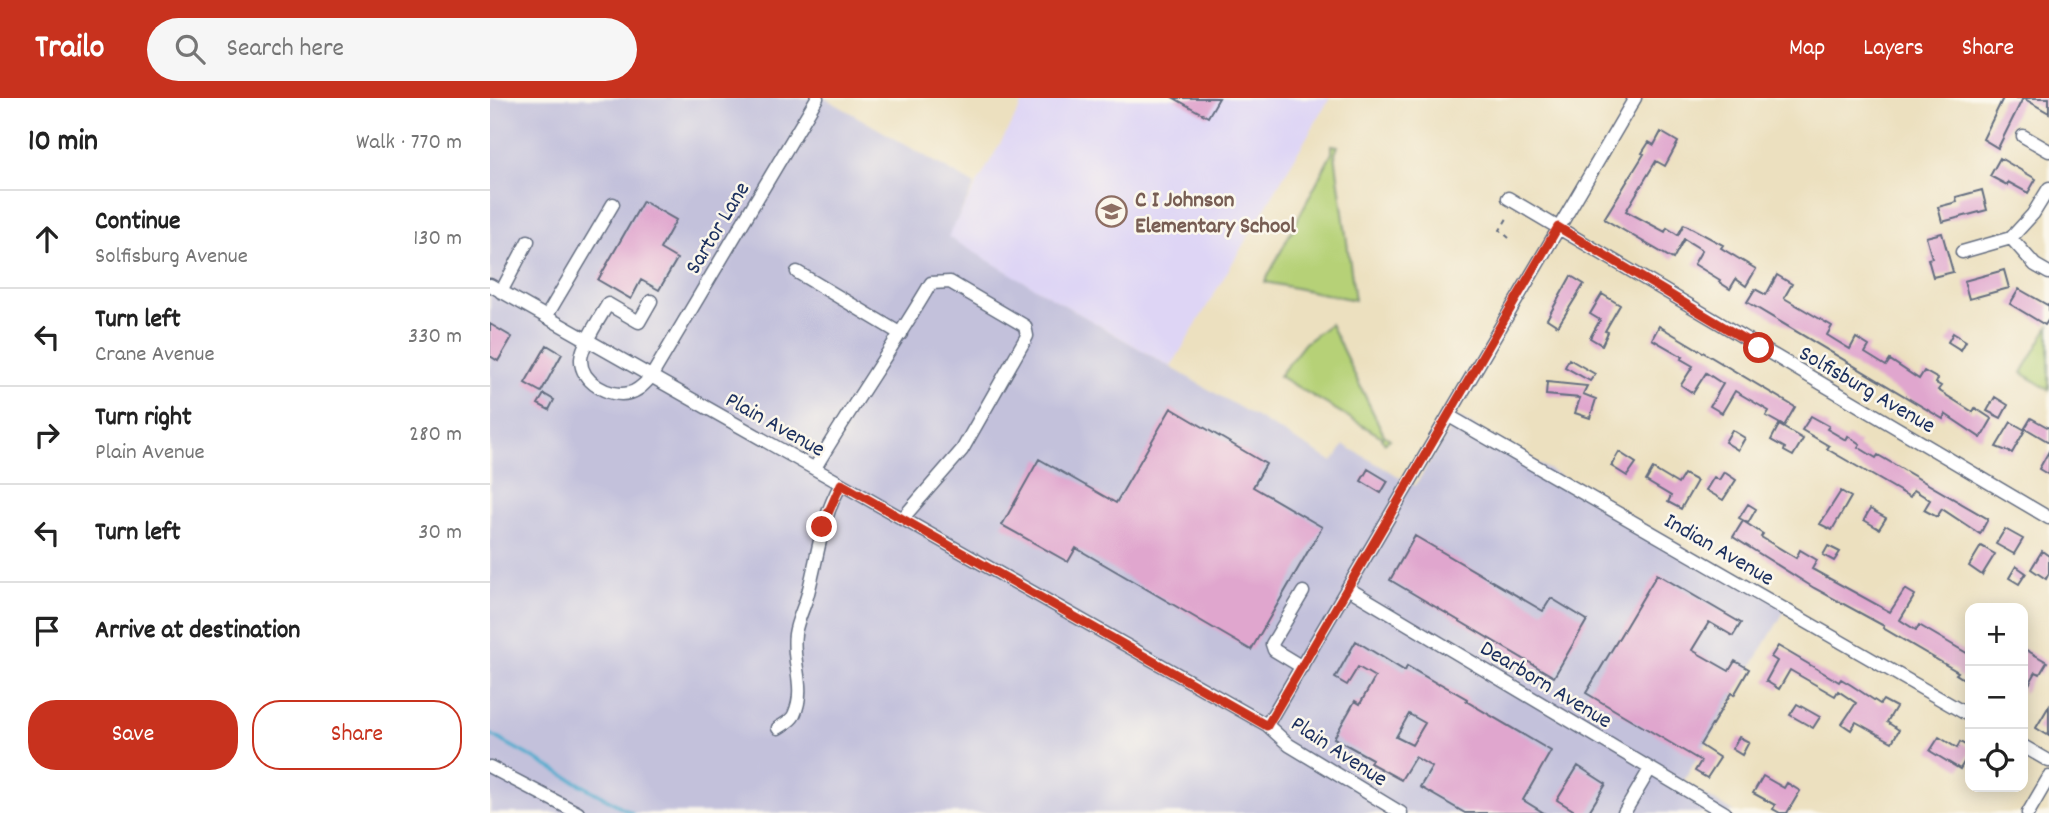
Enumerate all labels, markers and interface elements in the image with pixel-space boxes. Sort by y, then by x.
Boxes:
search box [147,18,637,81]
text: Trailo [35,26,105,73]
icon: search [171,30,209,68]
text: Search here [227,31,344,68]
text: Map [1789,32,1825,66]
text: Layers [1863,32,1924,66]
text: Share [1962,32,2014,66]
text: 10 min [28,122,98,165]
text: Walk · 770 m [356,127,462,160]
street label: Sartor Lane [678,176,760,281]
place label: C I Johnson Elementary School [1135,185,1296,244]
school or university icon: C I Johnson Elementary School [1095,194,1129,228]
text: Continue [95,204,180,241]
icon: ahead [28,220,66,258]
text: 130 m [413,223,462,256]
text: Solfisburg Avenue [95,241,248,274]
text: Turn left [95,302,181,339]
icon: left [28,318,66,356]
text: 330 m [408,321,462,354]
route start [1743,332,1774,363]
text: Crane Avenue [95,339,215,372]
street label: Solfisburg Avenue [1792,339,1941,444]
street label: Plain Avenue [718,385,830,467]
text: Turn right [95,400,192,437]
icon: right [28,416,66,454]
text: 280 m [409,419,462,452]
text: Plain Avenue [95,437,205,470]
street label: Indian Avenue [1657,506,1779,596]
route end [806,511,837,542]
icon: left [28,514,66,552]
text: Turn left [95,515,181,552]
text: 30 m [418,517,462,550]
map controls [1965,603,2028,792]
button: + [1965,603,2028,666]
icon: arrive [28,612,66,650]
text: Arrive at destination [95,613,300,650]
street label: Dearborn Avenue [1473,634,1617,738]
button: − [1965,666,2028,729]
button: Save [28,700,238,770]
button: Share [252,700,462,770]
street label: Plain Avenue [1283,709,1393,797]
button: locate [1965,729,2028,792]

